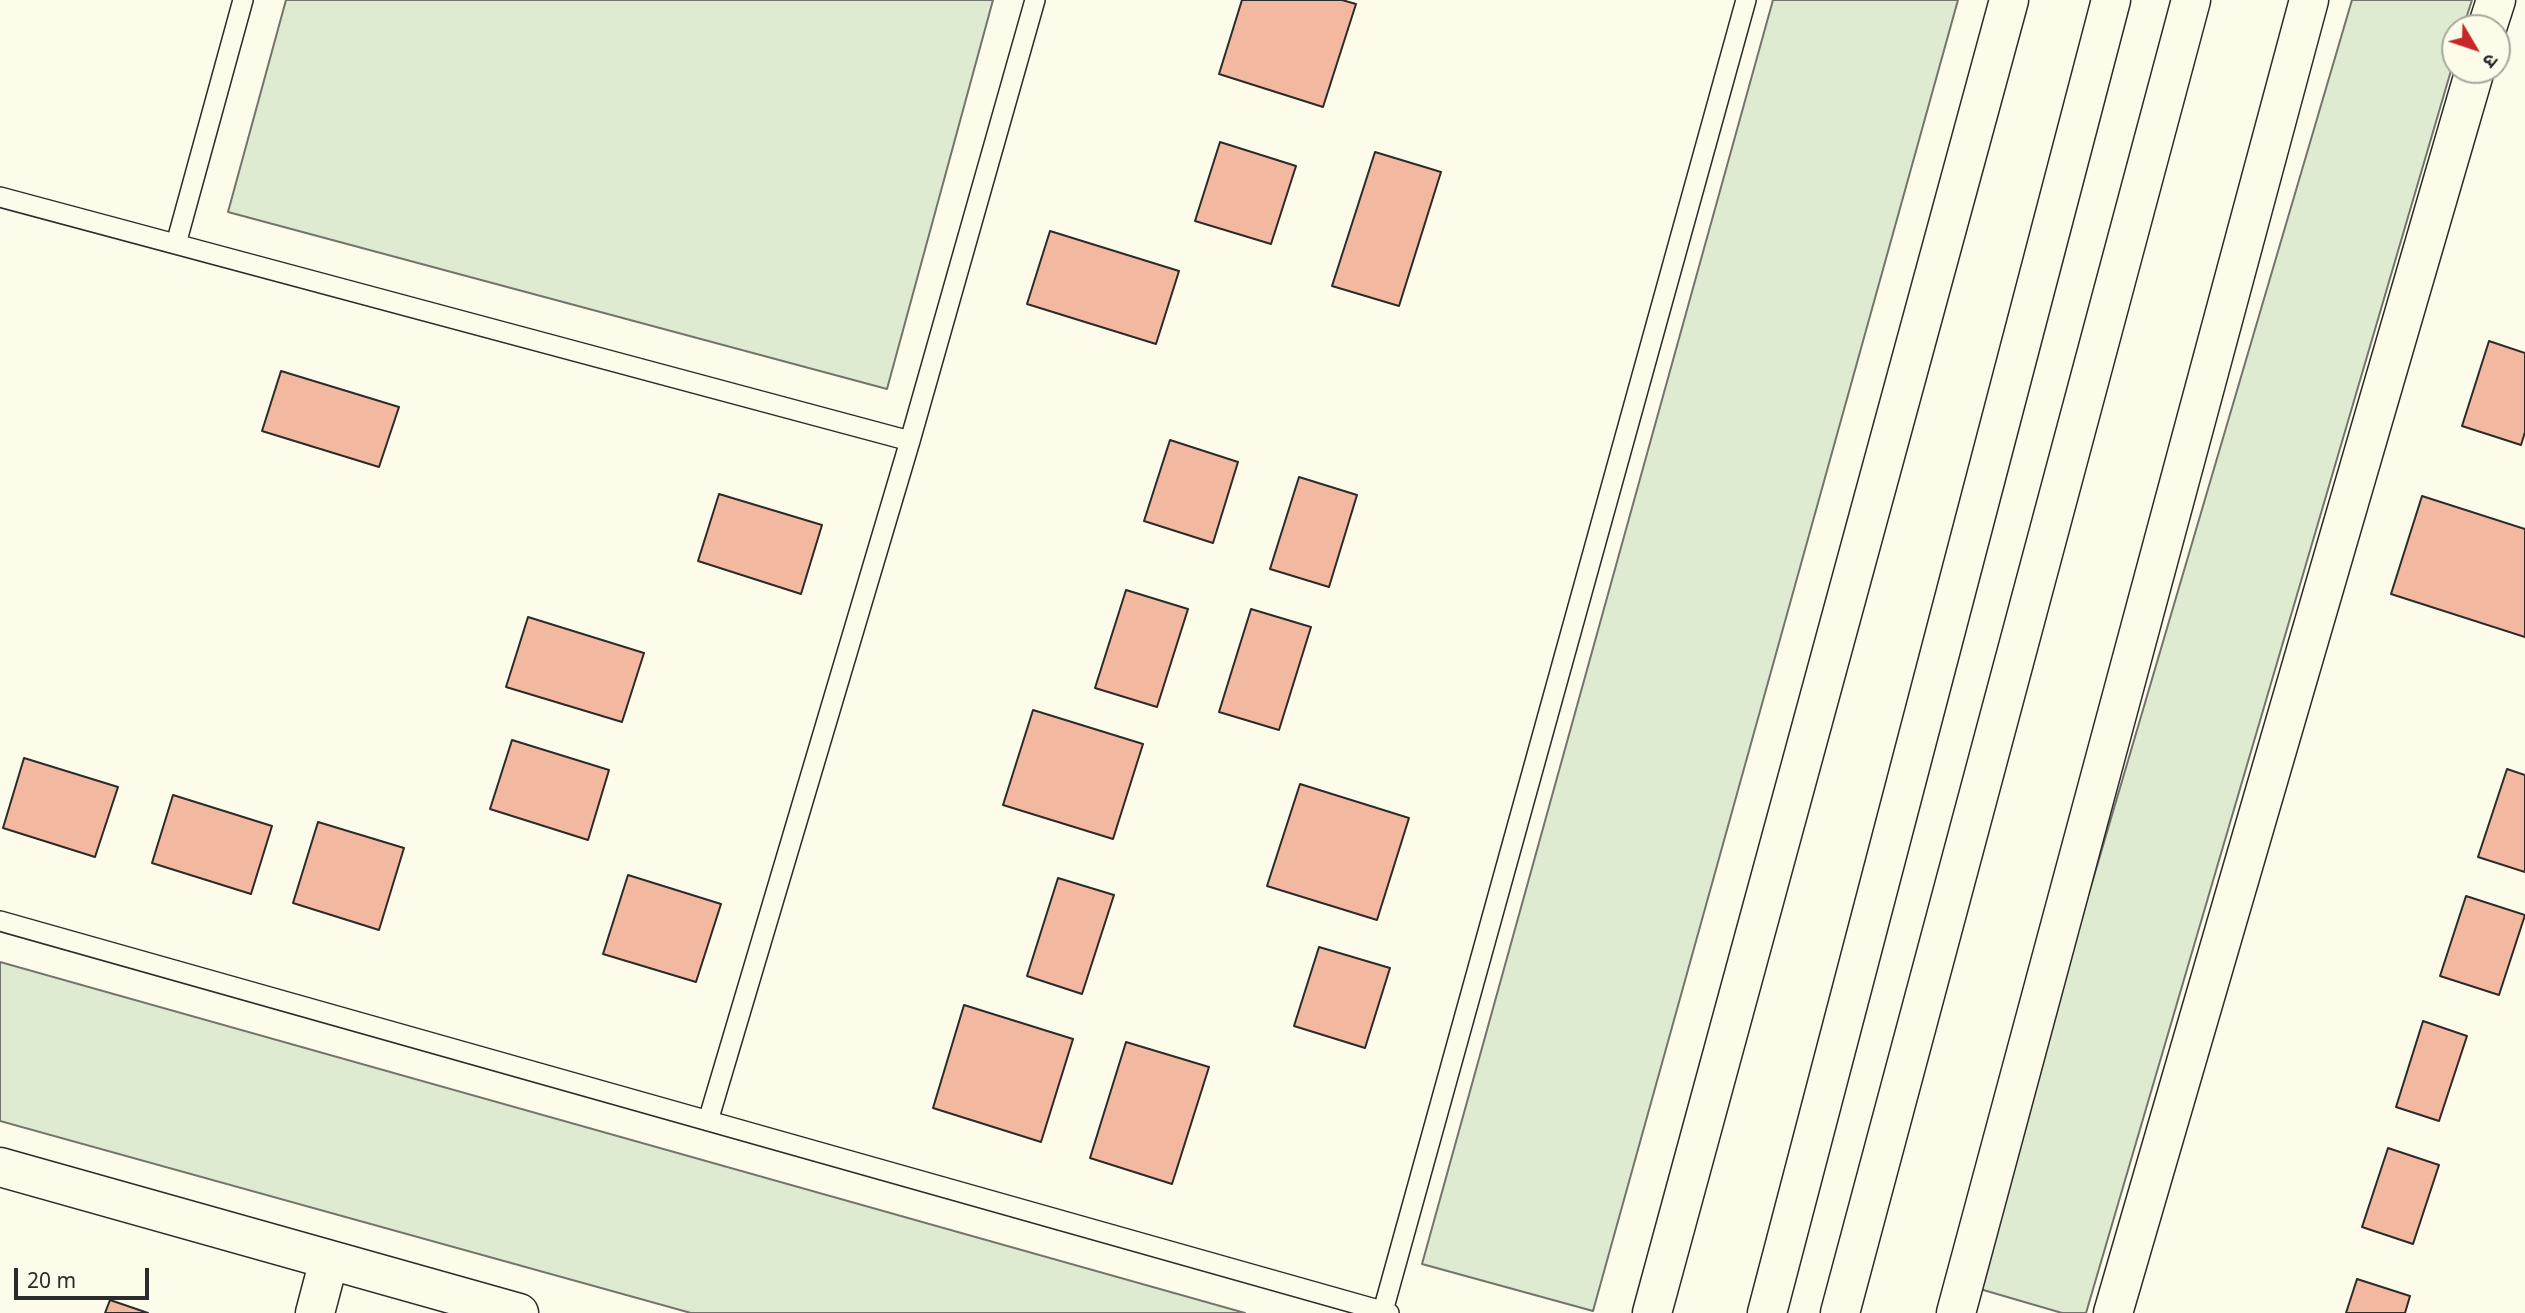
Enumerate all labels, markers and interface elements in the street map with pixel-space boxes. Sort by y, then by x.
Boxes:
north arrow [2441,14,2511,84]
text: उ [2477,48,2504,73]
scale bar [18,1254,152,1298]
text: 20 m [27,1266,76,1294]

